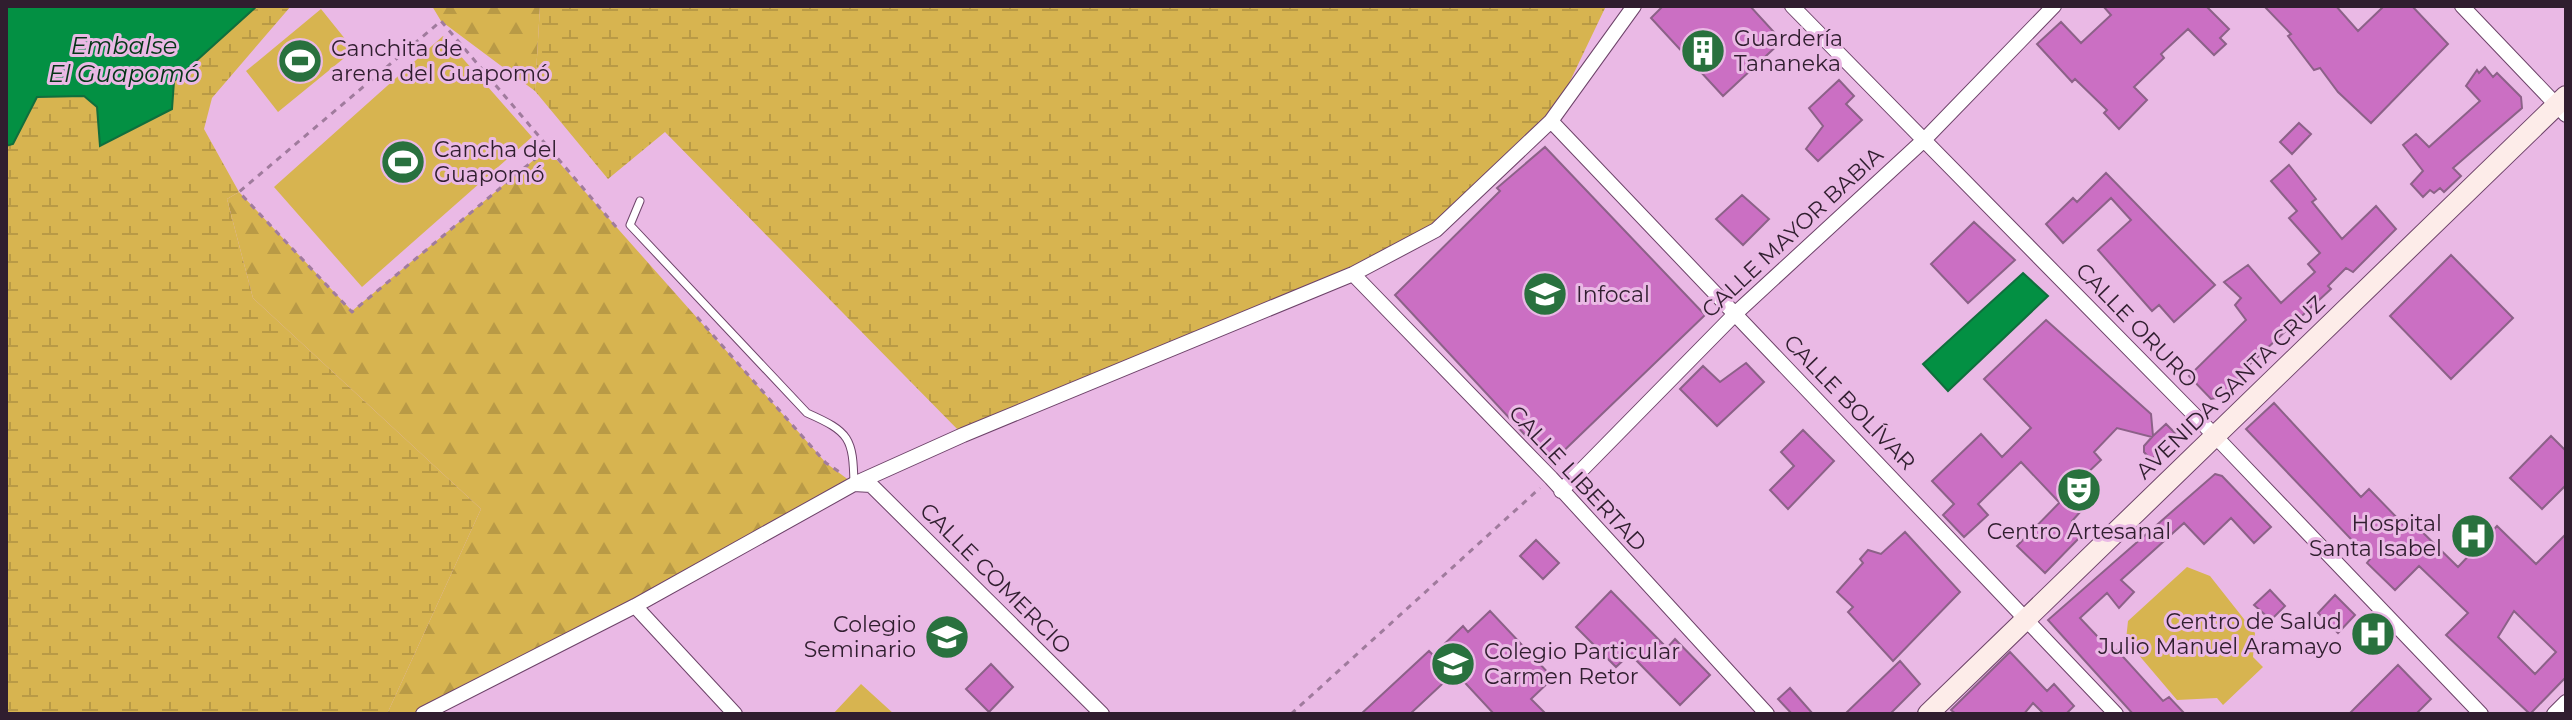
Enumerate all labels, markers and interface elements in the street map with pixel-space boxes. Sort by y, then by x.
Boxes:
place label: Guardería Tananeka [1734,25,1843,77]
building icon: Guardería Tananeka [1679,27,1727,75]
water label: Embalse El Guapomó [48,31,200,88]
place label: Canchita de arena del Guapomó [331,35,550,87]
sports icon: Canchita de arena del Guapomó [276,37,324,85]
place label: Cancha del Guapomó [434,136,557,188]
sports icon: Cancha del Guapomó [379,138,427,186]
street label: CALLE MAYOR BABIA [1696,141,1889,323]
street label: CALLE ORURO [2070,257,2203,394]
school or university icon: Infocal [1521,270,1569,318]
place label: Infocal [1576,281,1650,308]
street label: AVENIDA SANTA CRUZ [2130,290,2331,485]
street label: CALLE BOLÍVAR [1778,329,1921,476]
street label: CALLE LIBERTAD [1503,400,1652,557]
theatre icon: Centro Artesanal [2055,466,2103,514]
street label: CALLE COMERCIO [914,497,1077,660]
place label: Hospital Santa Isabel [2309,510,2442,562]
hospital icon: Hospital Santa Isabel [2449,512,2497,560]
place label: Centro Artesanal [1987,518,2171,545]
place label: Centro de Salud Julio Manuel Aramayo [2097,608,2342,660]
hospital icon: Centro de Salud Julio Manuel Aramayo [2349,610,2397,658]
place label: Colegio Seminario [804,611,916,663]
school or university icon: Colegio Seminario [923,613,971,661]
place label: Colegio Particular Carmen Retor [1484,638,1680,690]
school or university icon: Colegio Particular Carmen Retor [1429,640,1477,688]

